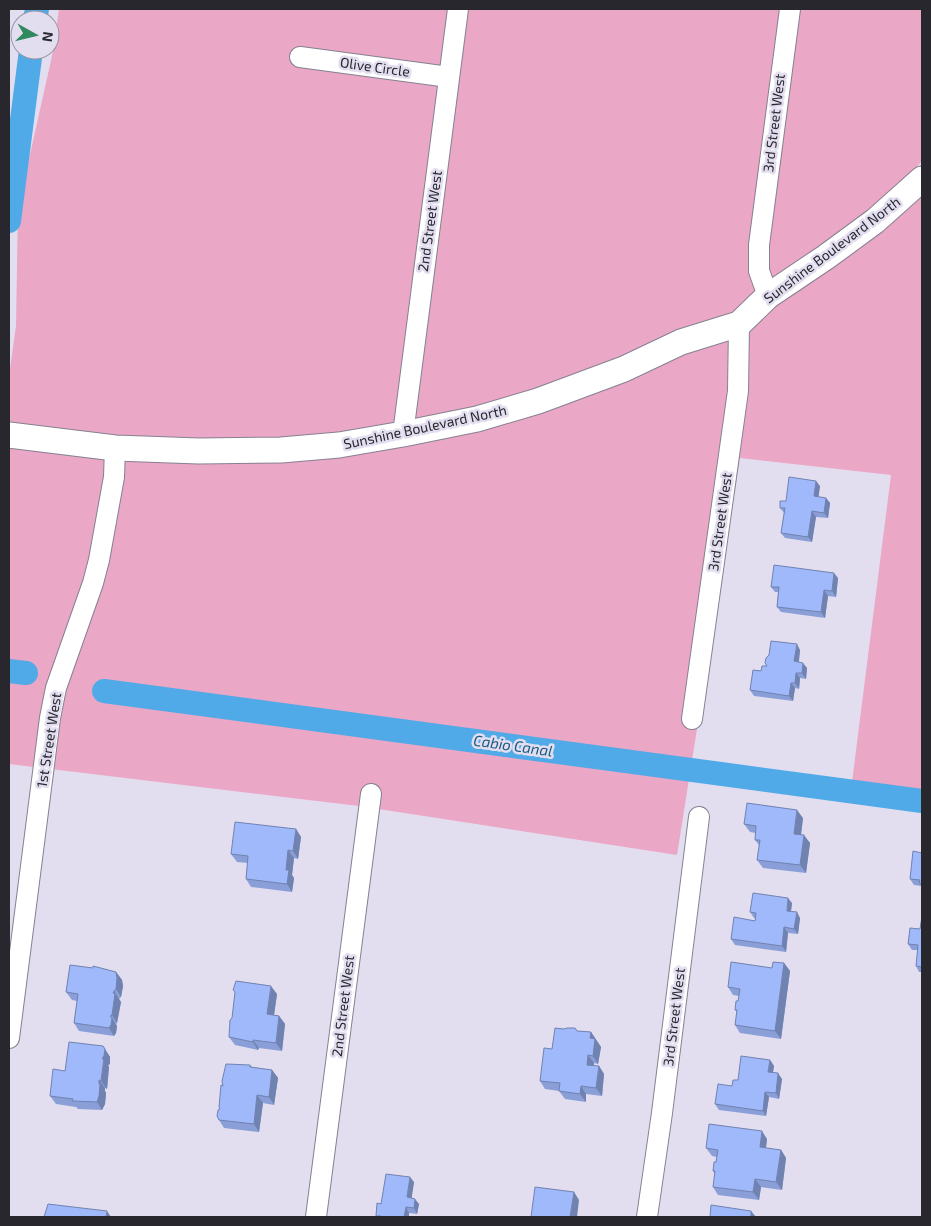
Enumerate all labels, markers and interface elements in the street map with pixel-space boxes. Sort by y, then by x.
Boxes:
north arrow [10,10,60,60]
text: N [39,31,57,43]
street label: Olive Circle [339,53,411,80]
street label: 3rd Street West [759,73,788,173]
street label: 2nd Street West [414,169,445,273]
street label: Sunshine Boulevard North [760,193,903,306]
street label: Sunshine Boulevard North [342,401,508,452]
street label: 3rd Street West [704,472,735,572]
street label: 1st Street West [33,691,64,789]
water label: Cabio Canal [472,731,554,759]
street label: 2nd Street West [328,954,357,1058]
street label: 3rd Street West [659,967,688,1067]

